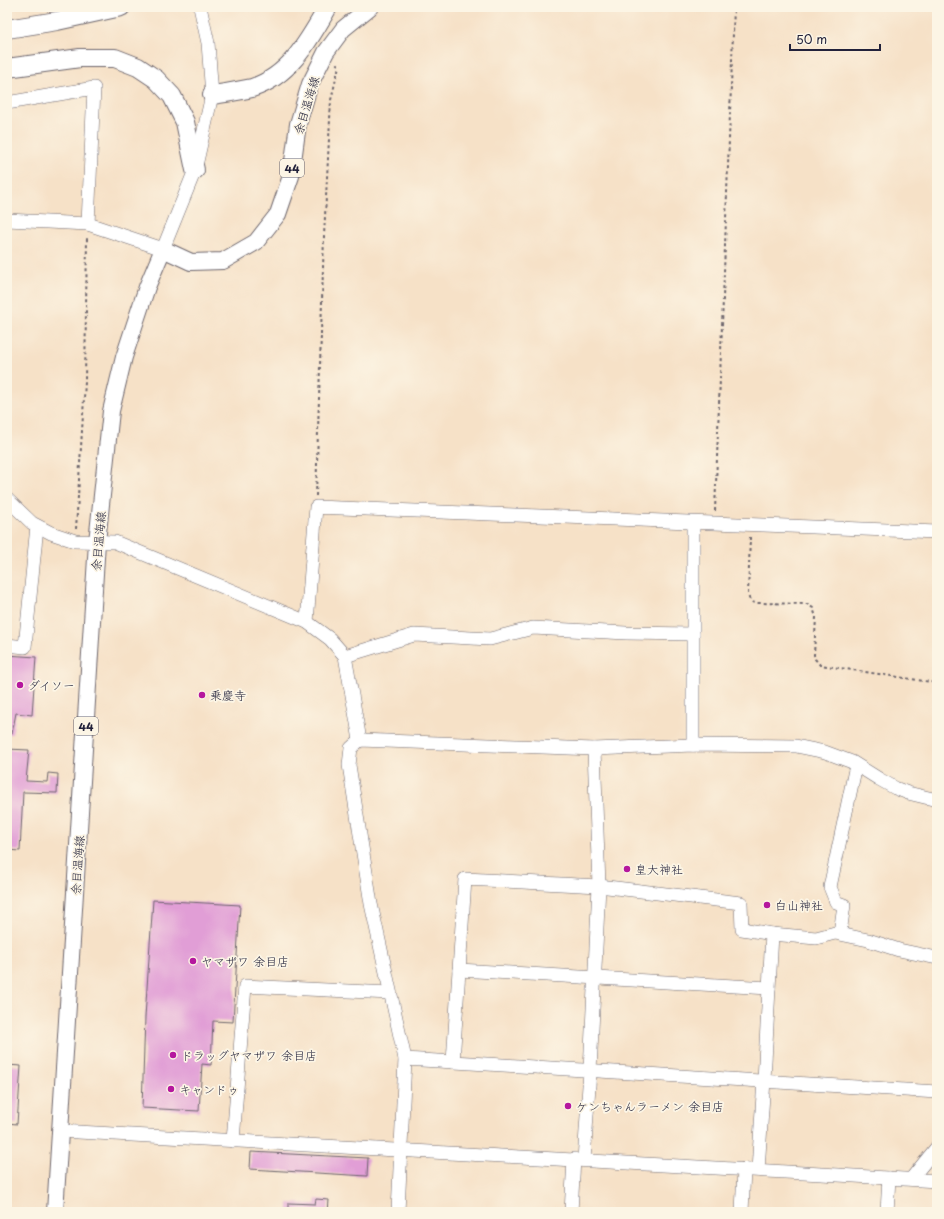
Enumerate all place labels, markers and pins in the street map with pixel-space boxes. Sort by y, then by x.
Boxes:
place label: ダイソー [28,676,75,694]
marker: ダイソー [15,680,25,690]
place label: 乗慶寺 [210,686,246,704]
marker: 乗慶寺 [197,690,207,700]
place label: 皇大神社 [635,860,683,878]
marker: 皇大神社 [622,864,632,874]
place label: 白山神社 [775,896,823,914]
marker: 白山神社 [762,900,772,910]
place label: ヤマザワ 余目店 [201,952,289,970]
marker: ヤマザワ 余目店 [188,956,198,966]
place label: ドラッグヤマザワ 余目店 [181,1046,317,1064]
marker: ドラッグヤマザワ 余目店 [168,1050,178,1060]
place label: キャンドゥ [179,1080,239,1098]
marker: キャンドゥ [166,1084,176,1094]
place label: ケンちゃんラーメン 余目店 [576,1097,724,1115]
marker: ケンちゃんラーメン 余目店 [563,1101,573,1111]

